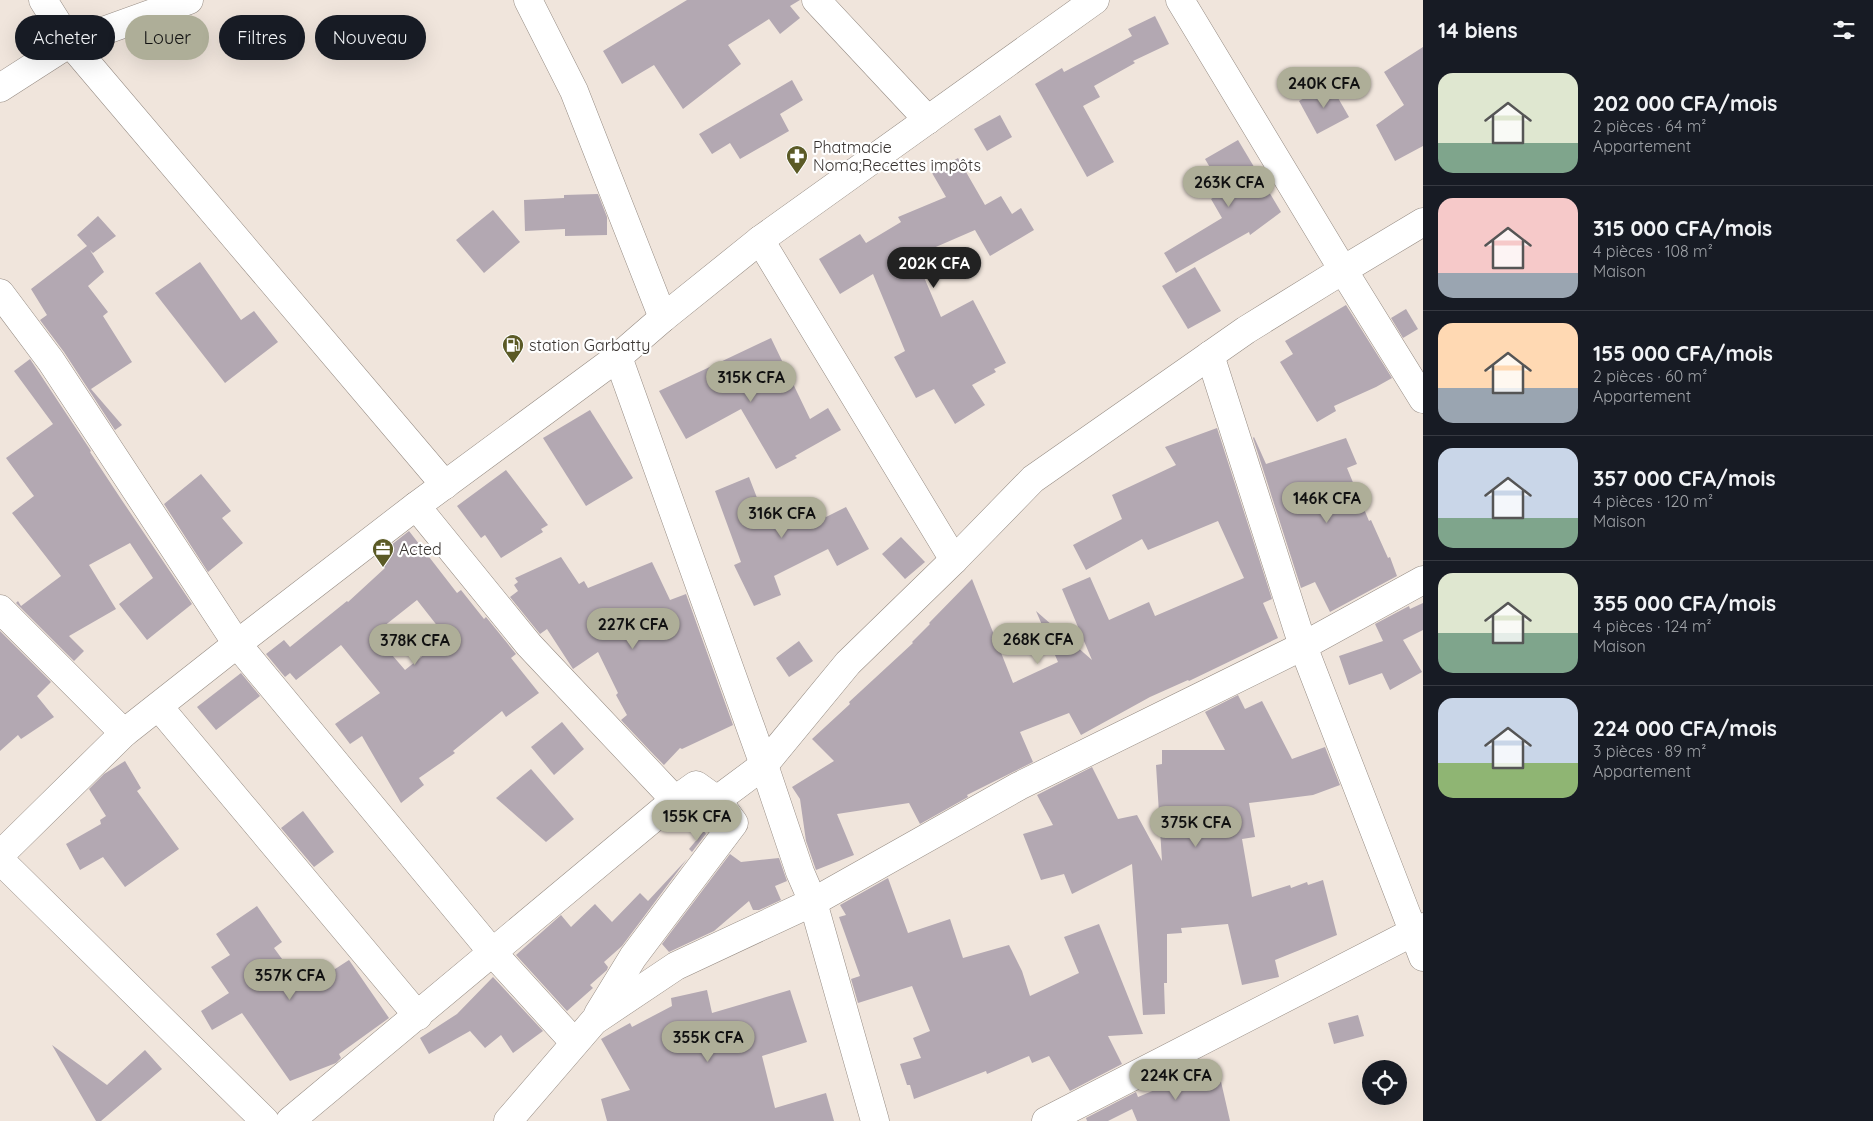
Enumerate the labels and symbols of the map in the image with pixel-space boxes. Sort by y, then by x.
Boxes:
pin: 240K CFA [1272,66,1376,109]
place label: Phatmacie Noma;Recettes impôts [813,137,981,175]
pharmacy icon: Phatmacie Noma;Recettes impôts [785,144,809,175]
pin: 263K CFA [1177,166,1281,208]
pin: 202K CFA [882,246,986,289]
fuel station icon: station Garbatty [501,333,525,364]
place label: station Garbatty [529,335,650,355]
pin: 315K CFA [699,360,803,403]
pin: 146K CFA [1275,482,1379,524]
pin: 316K CFA [730,496,834,539]
office icon: Acted [371,537,395,568]
place label: Acted [399,539,442,559]
pin: 227K CFA [581,608,685,650]
pin: 268K CFA [986,622,1090,665]
pin: 378K CFA [363,624,467,666]
pin: 155K CFA [645,800,749,842]
pin: 375K CFA [1144,806,1248,848]
pin: 357K CFA [238,958,342,1001]
pin: 355K CFA [656,1020,760,1063]
pin: 224K CFA [1124,1058,1228,1101]

